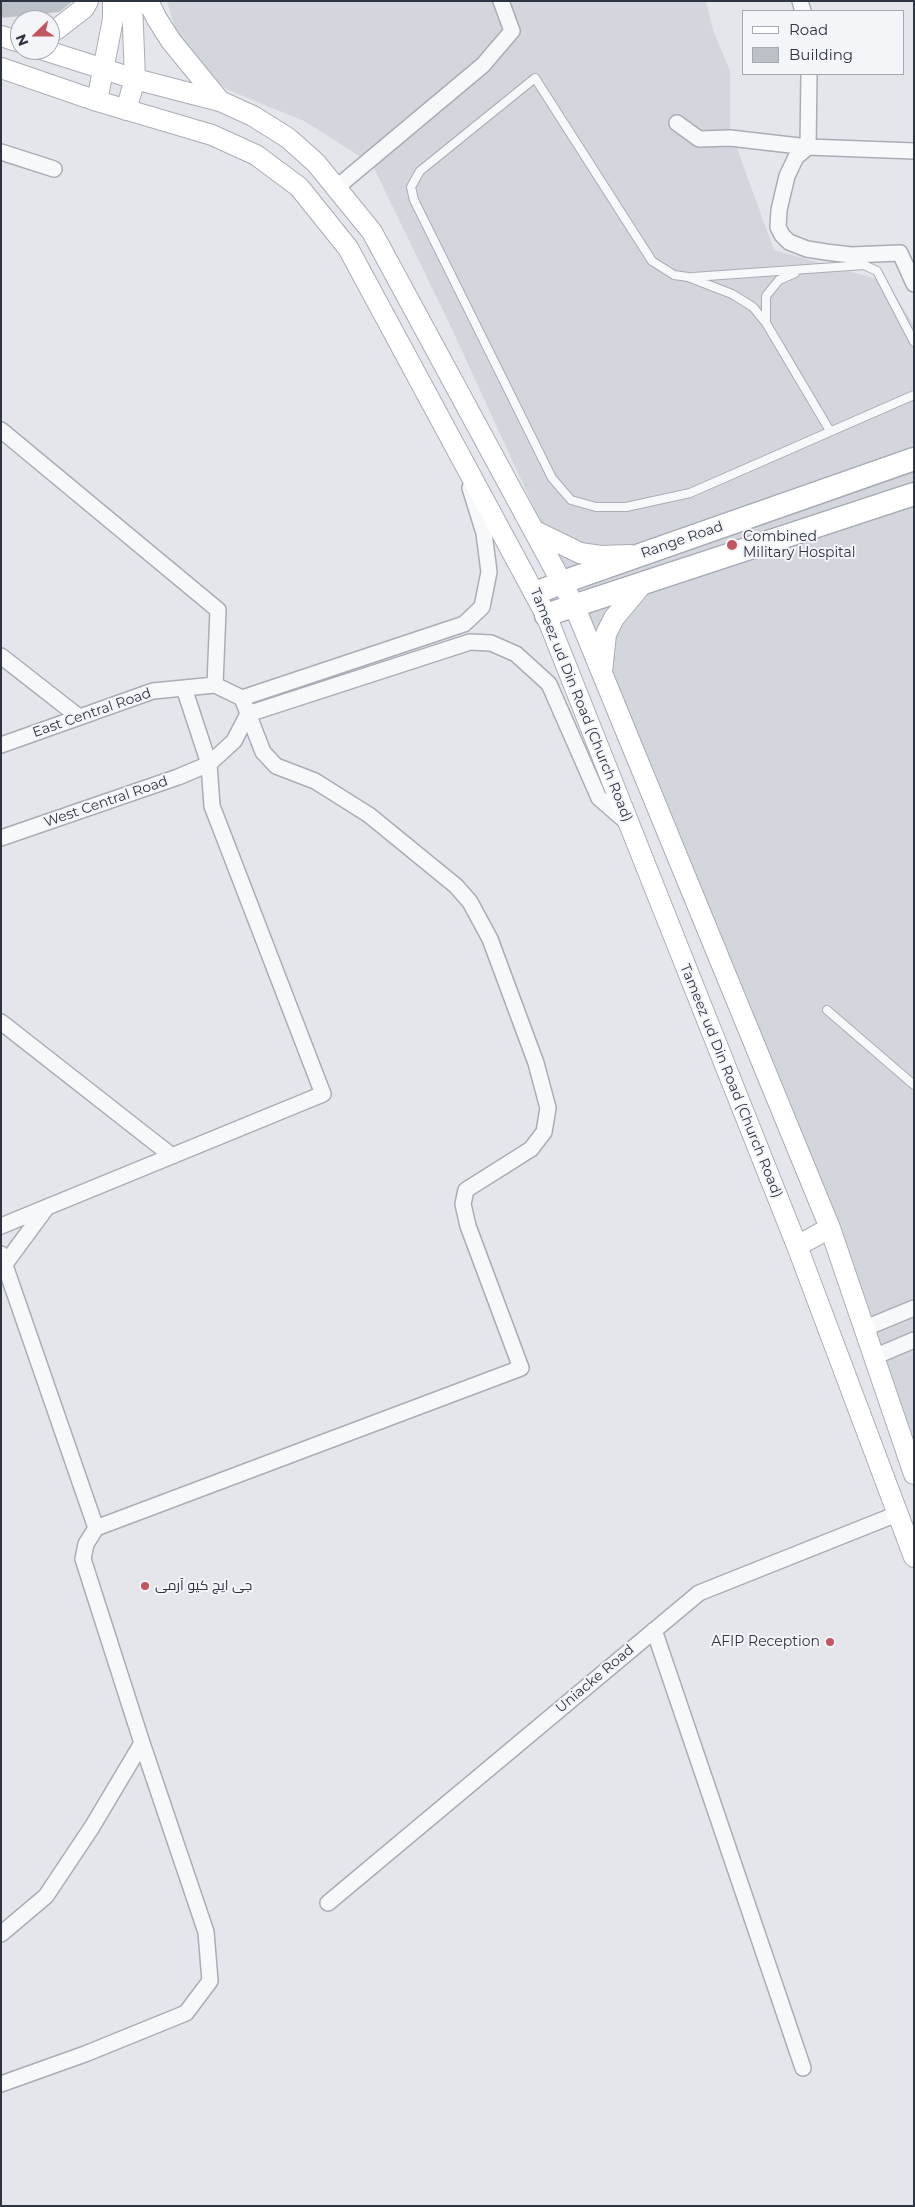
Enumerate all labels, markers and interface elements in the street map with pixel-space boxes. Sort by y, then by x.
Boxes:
north arrow [10,10,60,60]
legend [742,10,905,75]
text: Road [789,20,828,39]
text: N [12,32,32,49]
text: Building [789,45,853,64]
street label: Range Road [639,518,725,562]
place label: Combined Military Hospital [743,529,856,562]
marker: Combined Military Hospital [725,538,739,552]
street label: Tameez ud Din Road (Church Road) [526,586,636,824]
street label: East Central Road [31,685,153,741]
street label: West Central Road [42,773,170,831]
street label: Tameez ud Din Road (Church Road) [676,962,786,1200]
place label: جی ایچ کیو آرمی [155,1578,252,1594]
marker: جی ایچ کیو آرمی [139,1580,151,1592]
place label: AFIP Reception [711,1634,820,1650]
marker: AFIP Reception [824,1636,836,1648]
street label: Uniacke Road [552,1641,638,1717]

